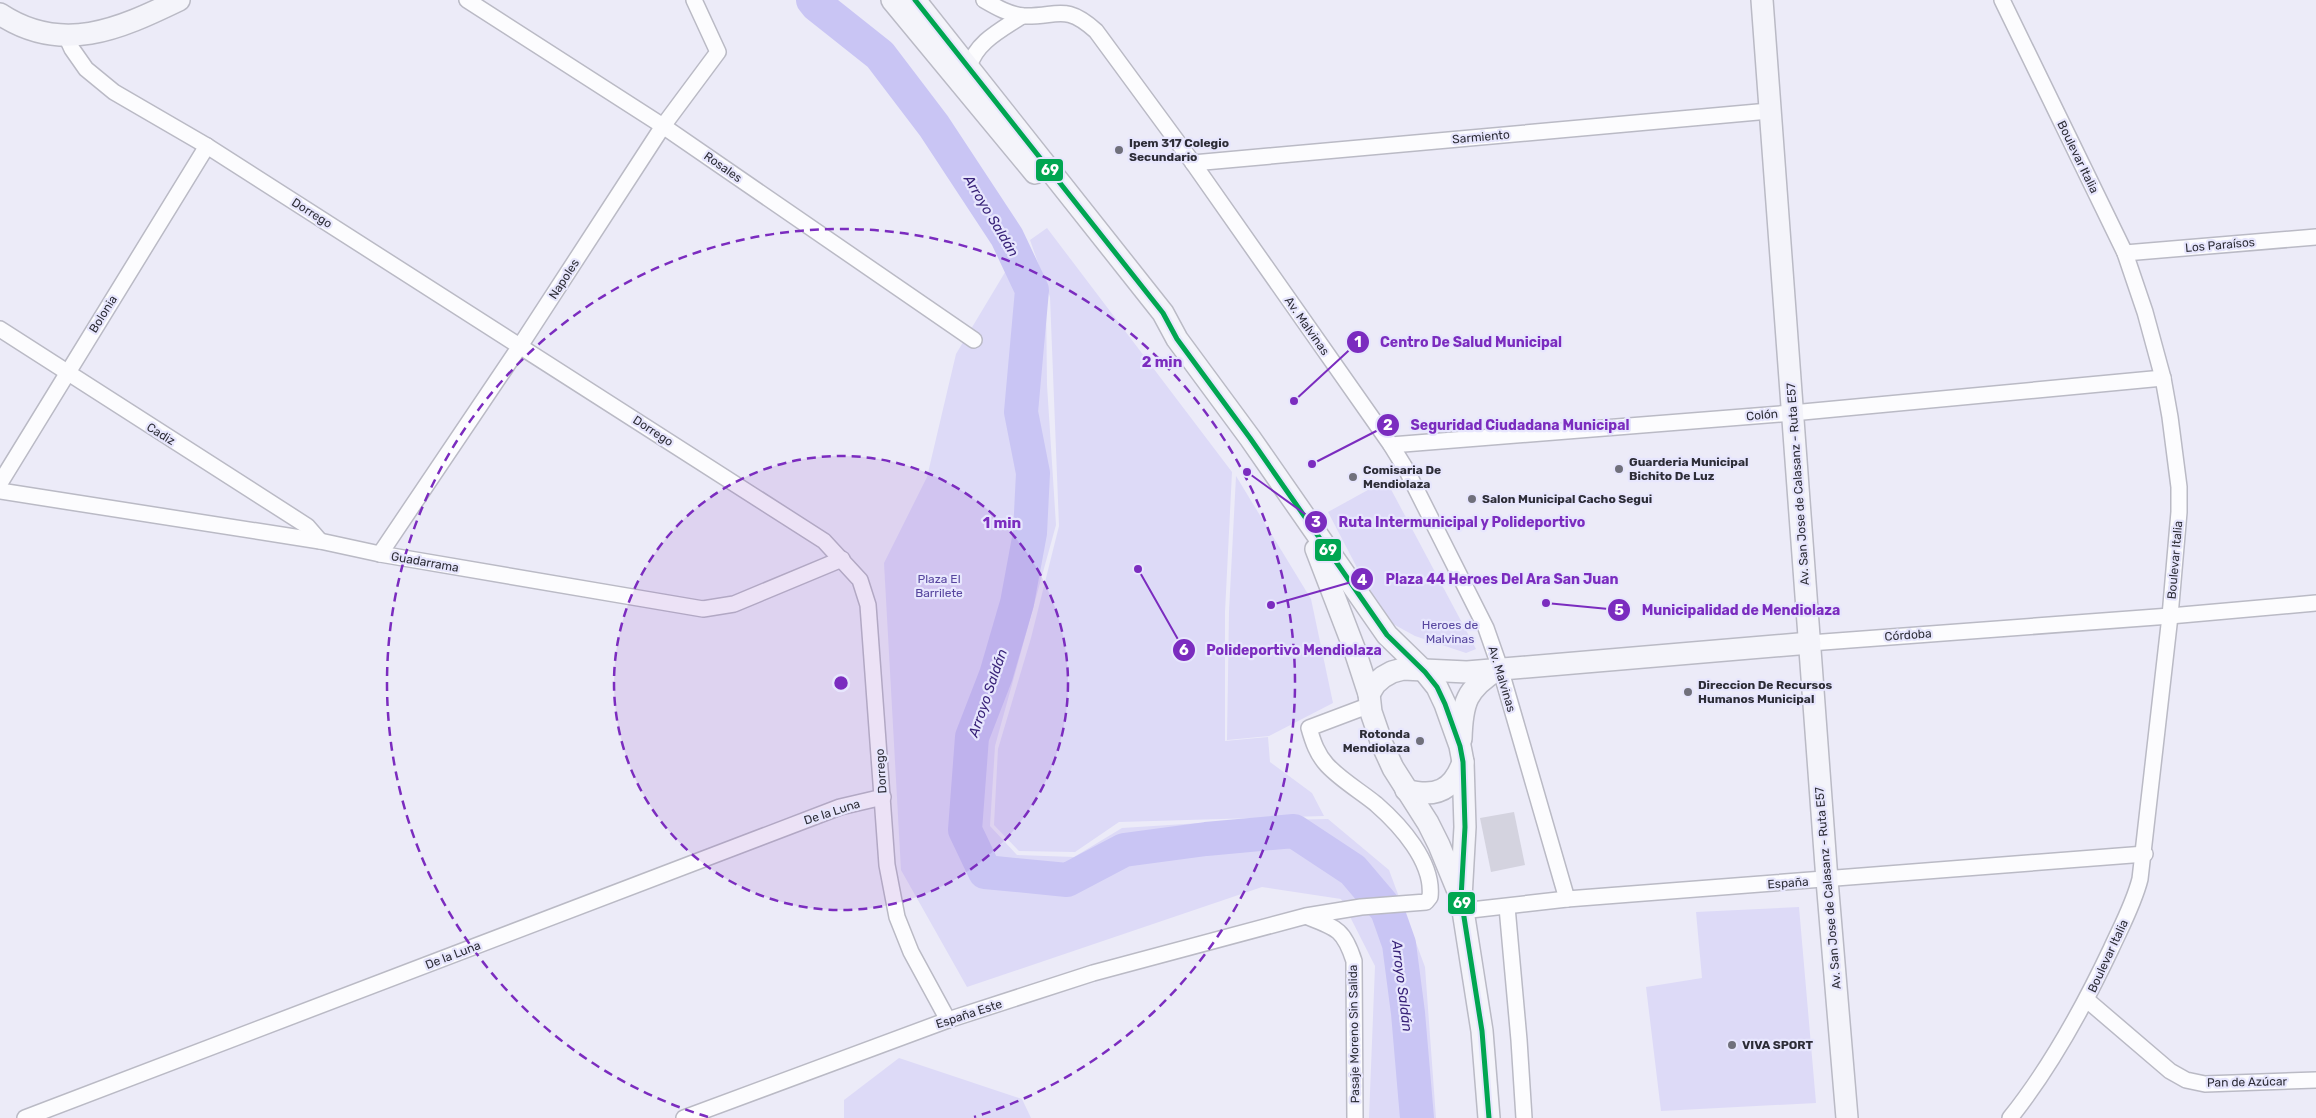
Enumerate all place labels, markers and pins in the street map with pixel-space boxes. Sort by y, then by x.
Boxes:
place label: Ipem 317 Colegio Secundario [1129,136,1229,164]
marker: Ipem 317 Colegio Secundario [1113,144,1125,156]
callout: Centro De Salud Municipal [1345,327,1572,356]
callout: Seguridad Ciudadana Municipal [1375,410,1639,439]
place label: Guarderia Municipal Bichito De Luz [1629,455,1748,483]
place label: Comisaria De Mendiolaza [1363,463,1441,491]
marker: Guarderia Municipal Bichito De Luz [1613,463,1625,475]
marker: Comisaria De Mendiolaza [1347,471,1359,483]
place label: Salon Municipal Cacho Segui [1482,492,1652,506]
marker: Salon Municipal Cacho Segui [1466,493,1478,505]
callout: Ruta Intermunicipal y Polideportivo [1303,508,1596,537]
callout: Plaza 44 Heroes Del Ara San Juan [1350,565,1628,594]
callout: Municipalidad de Mendiolaza [1607,595,1850,624]
callout: Polideportivo Mendiolaza [1172,635,1392,664]
centre of rings [832,674,850,692]
place label: Direccion De Recursos Humanos Municipal [1698,678,1833,706]
marker: Direccion De Recursos Humanos Municipal [1682,686,1694,698]
place label: Rotonda Mendiolaza [1343,727,1410,755]
marker: Rotonda Mendiolaza [1414,735,1426,747]
place label: VIVA SPORT [1742,1038,1814,1052]
marker: VIVA SPORT [1726,1039,1738,1051]

